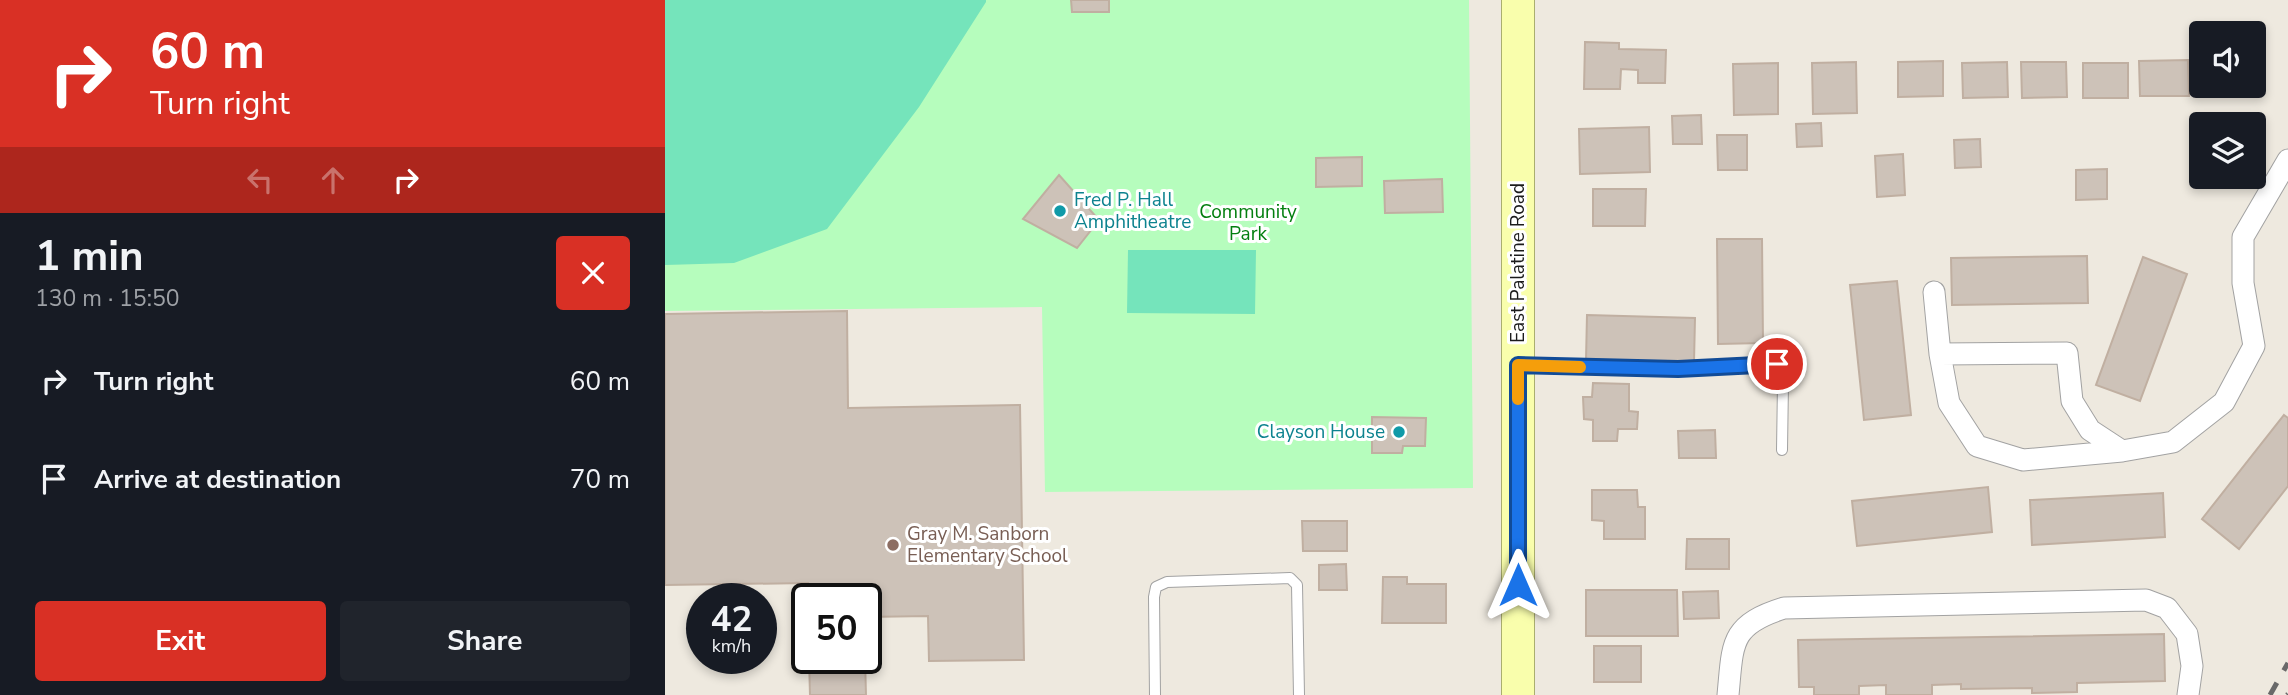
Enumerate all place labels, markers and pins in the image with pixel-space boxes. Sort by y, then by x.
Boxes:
place label: Fred P. Hall Amphitheatre [1074,187,1191,235]
marker: Fred P. Hall Amphitheatre [1052,203,1068,219]
pin [1747,334,1807,394]
place label: Clayson House [1257,419,1385,445]
marker: Clayson House [1391,424,1407,440]
place label: Gray M. Sanborn Elementary School [907,521,1068,569]
marker: Gray M. Sanborn Elementary School [885,537,901,553]

